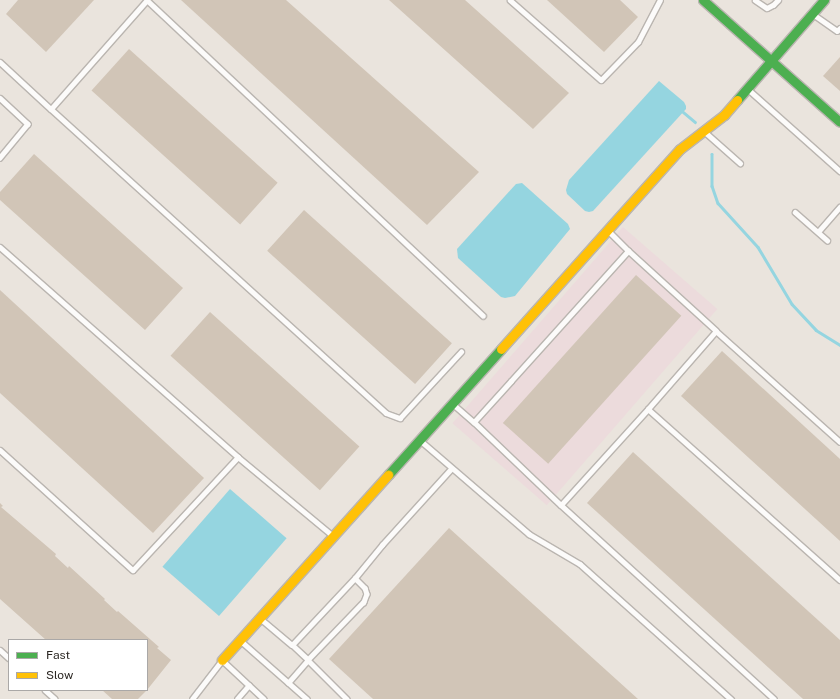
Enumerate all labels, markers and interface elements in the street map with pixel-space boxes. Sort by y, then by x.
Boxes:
legend [8,639,148,691]
text: Fast [46,648,70,662]
text: Slow [46,668,73,682]

